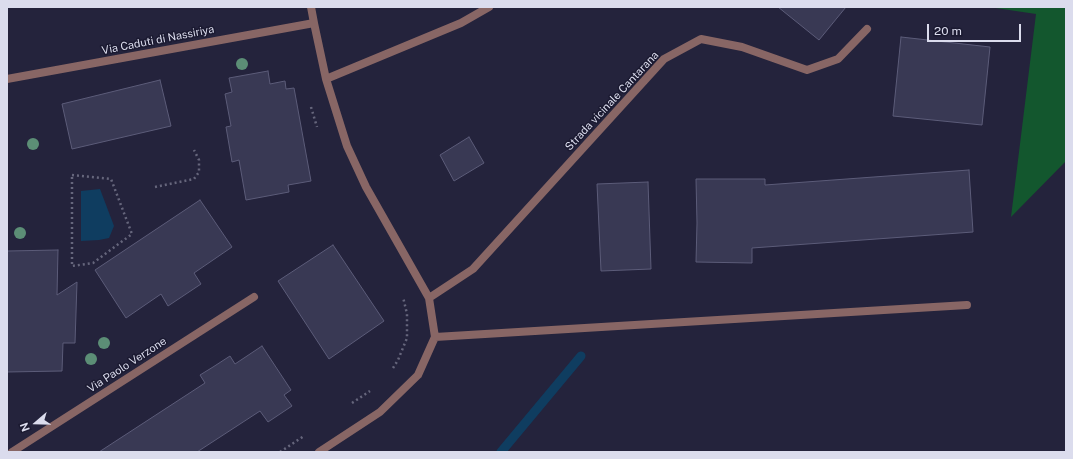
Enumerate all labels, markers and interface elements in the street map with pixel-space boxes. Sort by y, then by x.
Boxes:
scale bar [929,16,1023,42]
street label: Via Caduti di Nassiriya [101,23,215,57]
text: 20 m [934,24,962,38]
street label: Strada vicinale Cantarana [563,49,661,153]
street label: Via Paolo Verzone [85,335,169,395]
north arrow [16,403,56,443]
text: N [18,421,32,433]

